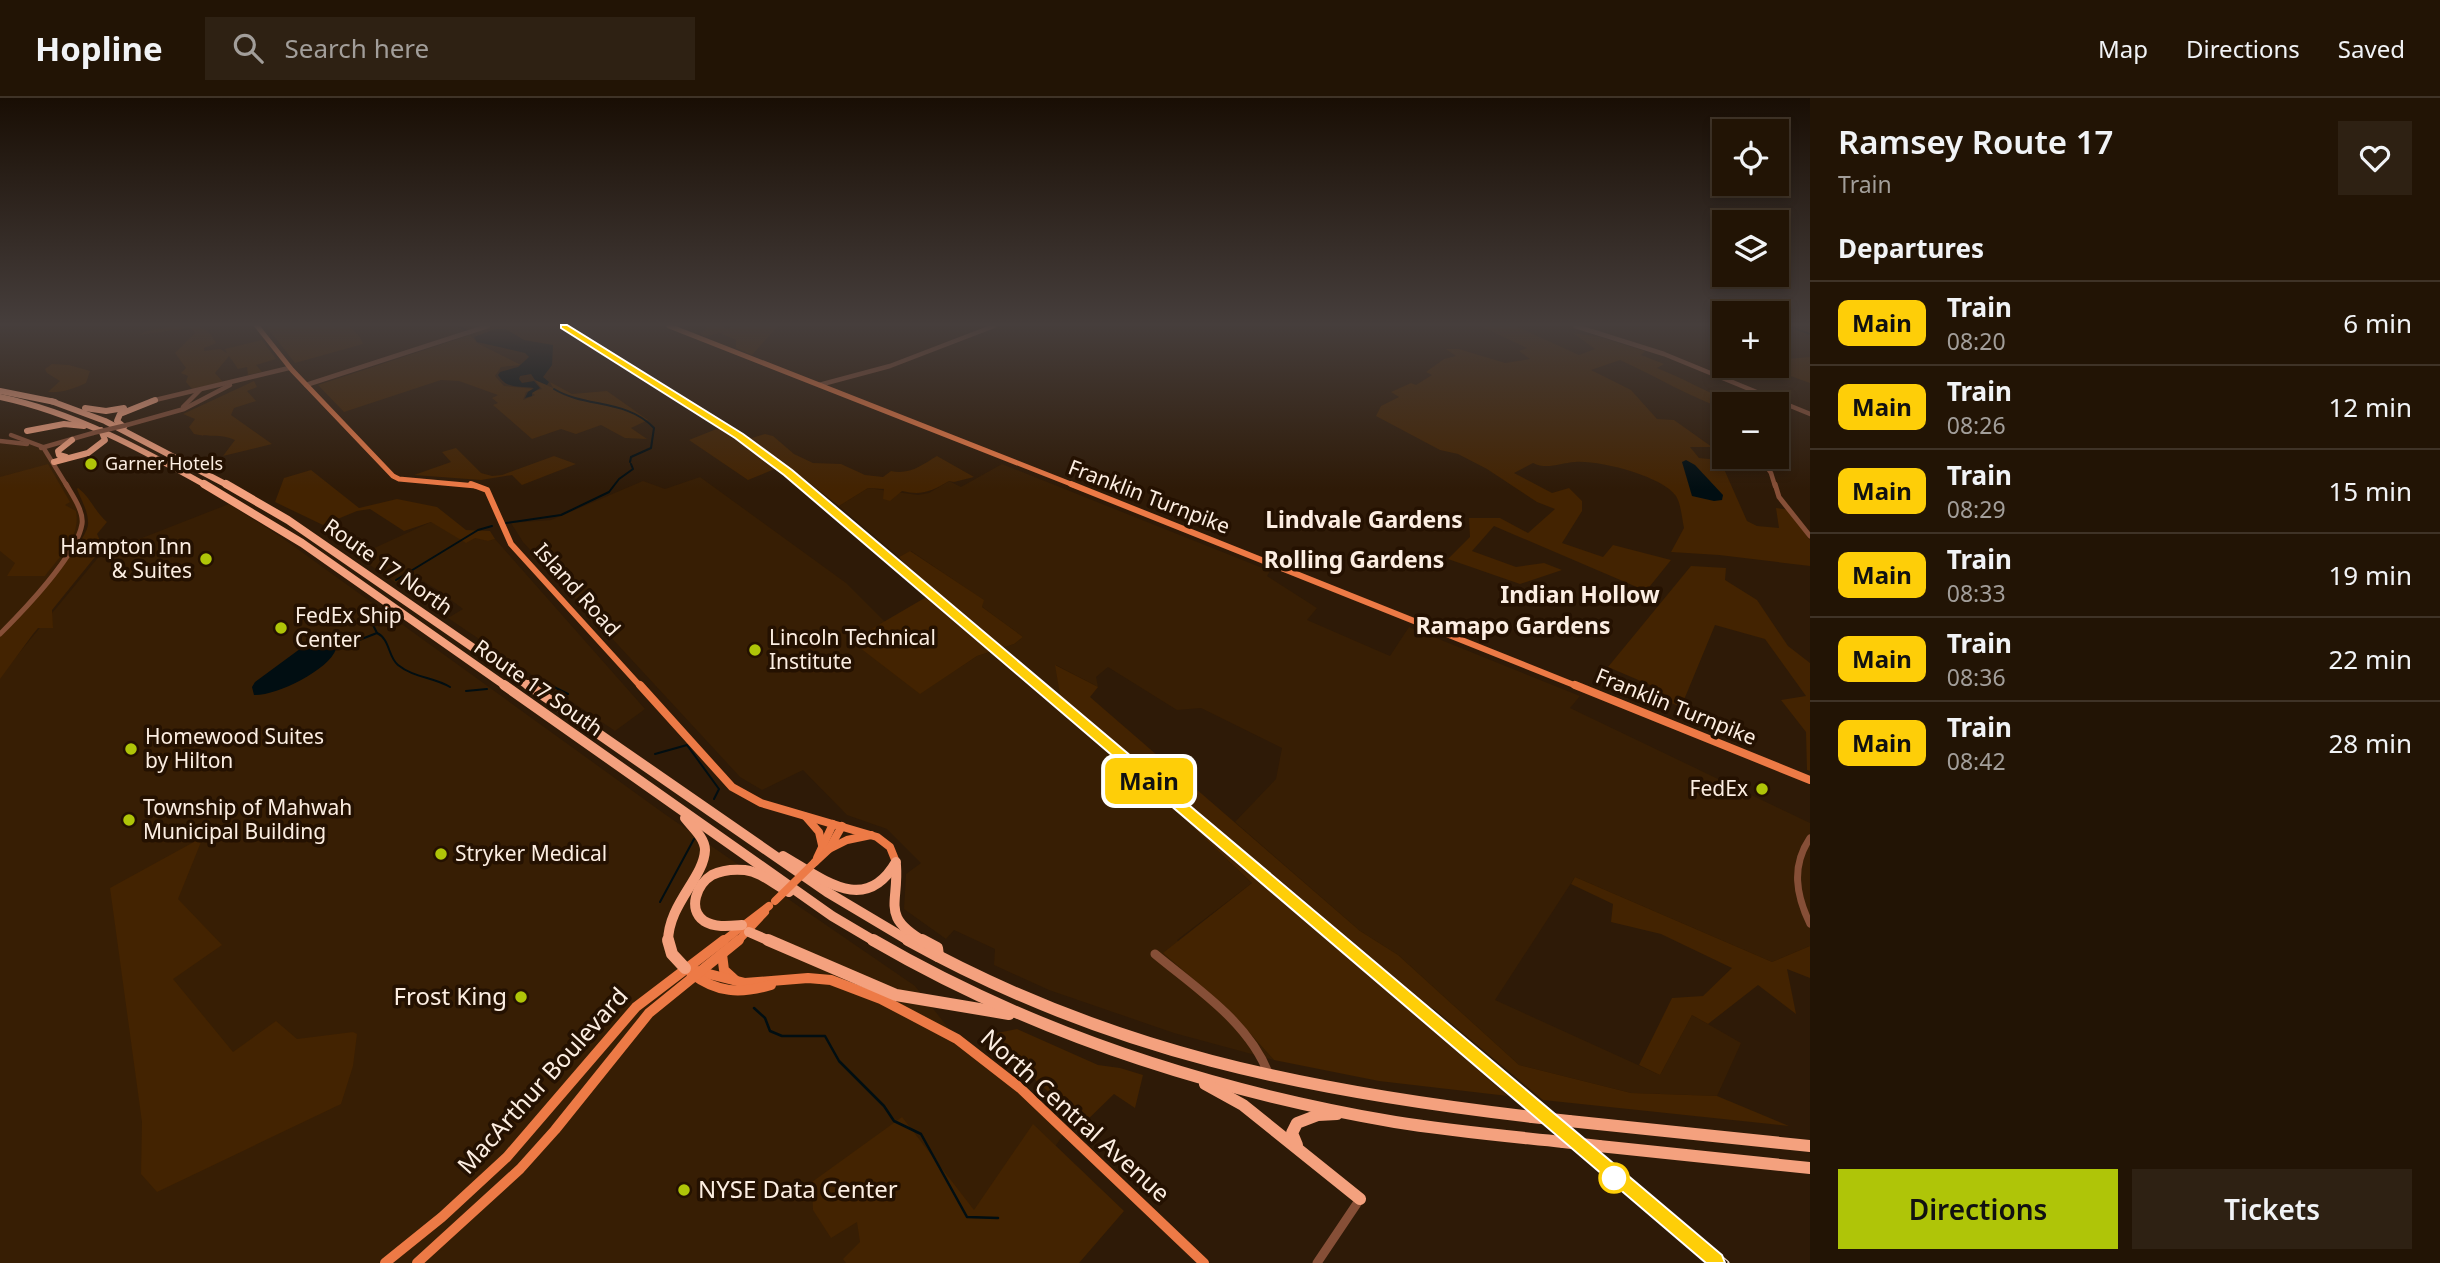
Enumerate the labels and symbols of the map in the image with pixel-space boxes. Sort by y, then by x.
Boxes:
place label: Garner Hotels [105,451,223,475]
street label: Franklin Turnpike [1064,452,1234,540]
marker: Garner Hotels [83,456,99,472]
district label: Lindvale Gardens [1265,503,1463,535]
street label: Route 17 North [319,511,458,621]
place label: Hampton Inn & Suites [60,532,192,584]
street label: Island Road [528,537,627,642]
district label: Rolling Gardens [1264,543,1444,575]
marker: Hampton Inn & Suites [198,551,214,567]
district label: Indian Hollow [1500,578,1660,610]
place label: FedEx Ship Center [295,601,402,653]
district label: Ramapo Gardens [1416,609,1610,641]
marker: FedEx Ship Center [273,620,289,636]
place label: Lincoln Technical Institute [769,623,936,675]
street label: Route 17 South [469,632,608,742]
marker: Lincoln Technical Institute [747,642,763,658]
street label: Franklin Turnpike [1592,661,1761,751]
place label: Homewood Suites by Hilton [145,722,324,774]
marker: Homewood Suites by Hilton [123,741,139,757]
line badge: Main [1100,758,1198,804]
place label: FedEx [1690,774,1748,802]
marker: FedEx [1754,781,1770,797]
place label: Township of Mahwah Municipal Building [143,793,352,845]
marker: Township of Mahwah Municipal Building [121,812,137,828]
place label: Stryker Medical [455,839,607,867]
marker: Stryker Medical [433,846,449,862]
place label: Frost King [394,979,507,1012]
street label: MacArthur Boulevard [449,980,635,1180]
marker: Frost King [513,989,529,1005]
street label: North Central Avenue [974,1021,1178,1209]
unlabelled marker [1599,1163,1629,1193]
place label: NYSE Data Center [698,1172,898,1205]
marker: NYSE Data Center [676,1182,692,1198]

